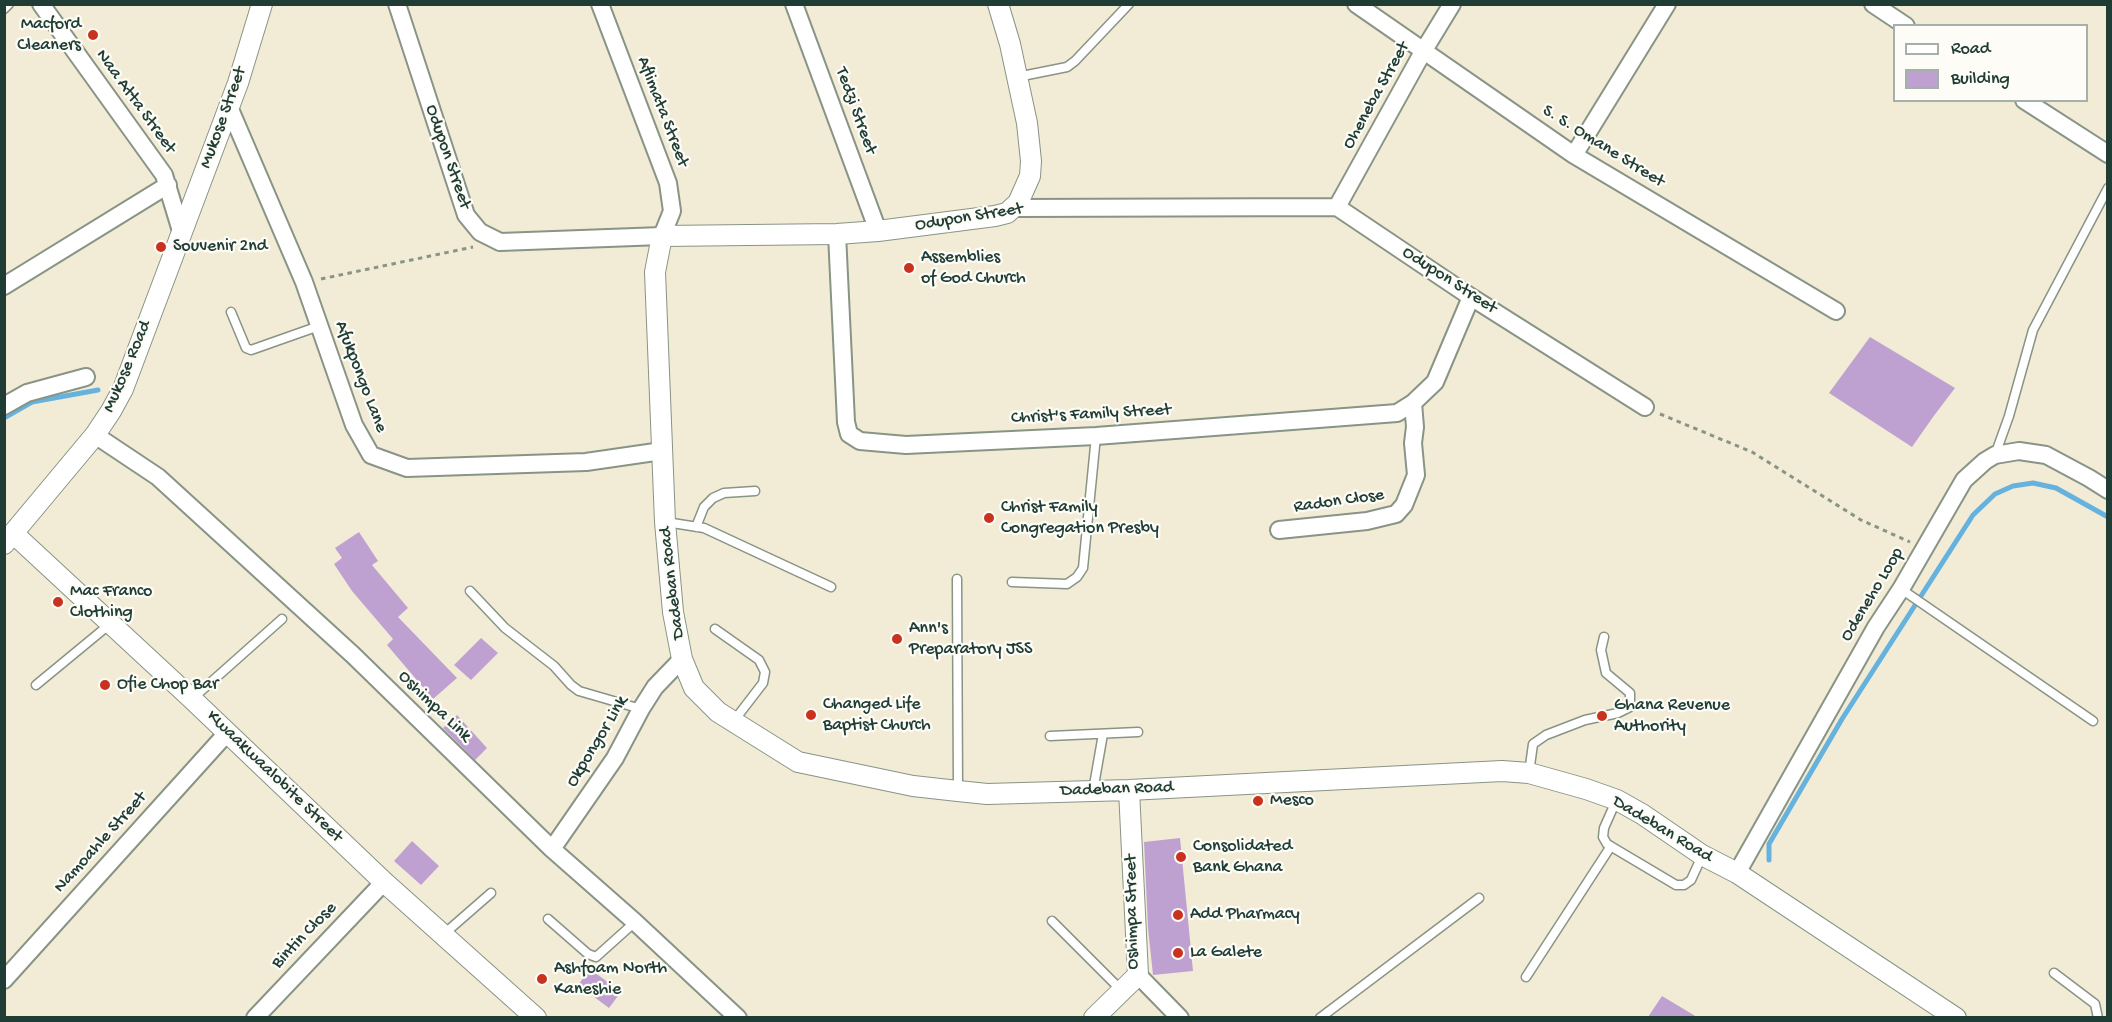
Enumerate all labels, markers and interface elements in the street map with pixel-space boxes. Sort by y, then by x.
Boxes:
place label: Macford Cleaners [17,14,81,57]
legend [1893,24,2088,102]
marker: Macford Cleaners [86,28,100,42]
street label: Oheneba Street [1339,39,1415,153]
text: Road [1951,39,1990,60]
street label: Naa Atta Street [90,46,180,158]
street label: Aflimata Street [631,54,693,170]
street label: Mukose Street [196,64,252,172]
street label: Tedzi Street [829,65,881,157]
text: Building [1951,69,2010,90]
street label: S. S. Omane Street [1538,101,1668,193]
street label: Odupon Street [419,102,475,212]
street label: Odupon Street [914,199,1024,237]
place label: Souvenir 2nd [173,236,267,258]
marker: Souvenir 2nd [154,240,168,254]
street label: Odupon Street [1397,242,1501,320]
place label: Assemblies of God Church [921,247,1026,290]
marker: Assemblies of God Church [902,261,916,275]
street label: Mukose Road [99,318,157,416]
street label: Afukpongo Lane [329,318,391,436]
street label: Christ's Family Street [1010,400,1172,430]
street label: Radon Close [1292,485,1386,519]
place label: Christ Family Congregation Presby [1001,497,1159,540]
marker: Christ Family Congregation Presby [982,511,996,525]
street label: Dadeban Road [655,526,691,640]
street label: Odeneho Loop [1836,544,1910,646]
place label: Mac Franco Clothing [70,581,152,624]
marker: Mac Franco Clothing [51,595,65,609]
place label: Ann's Preparatory JSS [909,618,1032,660]
marker: Ann's Preparatory JSS [890,632,904,646]
street label: Oshimpa Link [393,667,475,747]
place label: Ofie Chop Bar [117,674,218,696]
marker: Ofie Chop Bar [98,678,112,692]
street label: Okpongor Link [562,692,634,792]
place label: Changed Life Baptist Church [823,694,931,736]
place label: Ghana Revenue Authority [1614,695,1730,738]
street label: Kwaakwaalobite Street [201,706,347,848]
marker: Changed Life Baptist Church [804,708,818,722]
marker: Ghana Revenue Authority [1595,709,1609,723]
street label: Dadeban Road [1060,777,1174,803]
street label: Namoahle Street [50,788,152,898]
place label: Mesco [1270,790,1314,812]
street label: Dadeban Road [1608,792,1716,868]
marker: Mesco [1251,794,1265,808]
place label: Consolidated Bank Ghana [1193,836,1292,878]
marker: Consolidated Bank Ghana [1174,850,1188,864]
street label: Oshimpa Street [1121,854,1145,970]
street label: Bintin Close [268,898,342,974]
place label: Add Pharmacy [1190,904,1300,926]
marker: Add Pharmacy [1171,908,1185,922]
place label: La Galete [1190,942,1262,964]
marker: La Galete [1171,946,1185,960]
place label: Ashfoam North Kaneshie [554,958,667,1000]
marker: Ashfoam North Kaneshie [535,972,549,986]

